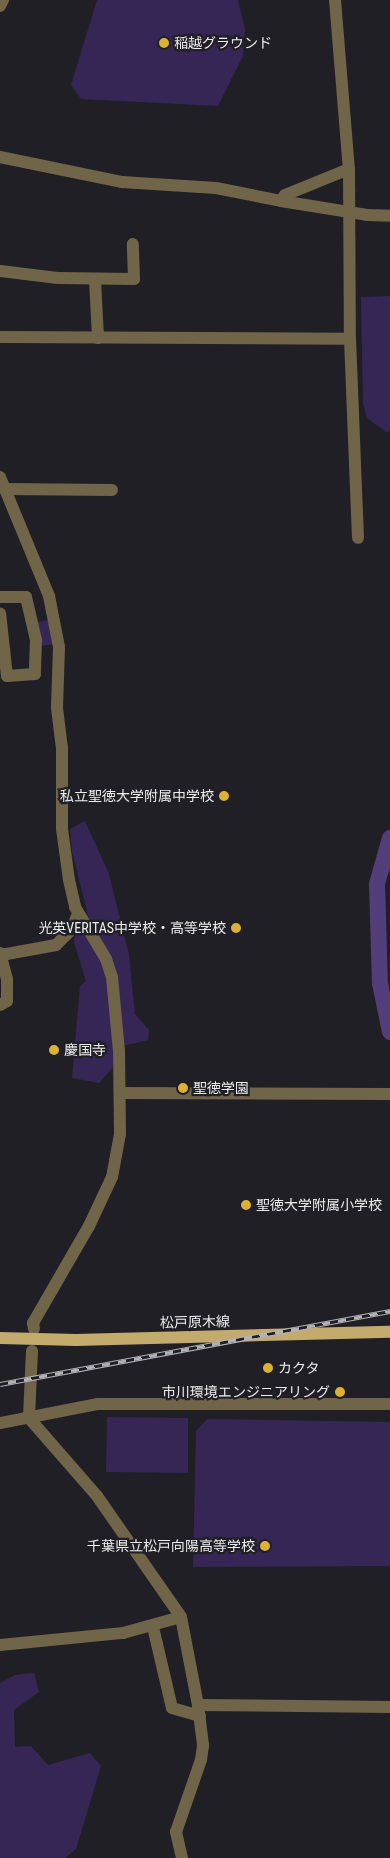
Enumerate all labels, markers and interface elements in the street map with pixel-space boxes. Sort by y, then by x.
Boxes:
place label: 稲越グラウンド [174,35,272,51]
marker: 稲越グラウンド [158,37,170,49]
place label: 私立聖徳大学附属中学校 [60,788,214,804]
marker: 私立聖徳大学附属中学校 [218,790,230,802]
place label: 光英VERITAS中学校・高等学校 [38,920,226,936]
marker: 光英VERITAS中学校・高等学校 [230,922,242,934]
place label: 慶国寺 [64,1042,106,1058]
marker: 慶国寺 [48,1044,60,1056]
place label: 聖徳学園 [193,1080,249,1096]
marker: 聖徳学園 [177,1082,189,1094]
place label: 聖徳大学附属小学校 [256,1197,382,1213]
marker: 聖徳大学附属小学校 [240,1199,252,1211]
street label: 松戸原木線 [160,1313,230,1331]
place label: カクタ [278,1360,320,1376]
marker: カクタ [262,1362,274,1374]
place label: 市川環境エンジニアリング [162,1384,330,1400]
marker: 市川環境エンジニアリング [334,1386,346,1398]
place label: 千葉県立松戸向陽高等学校 [87,1538,255,1554]
marker: 千葉県立松戸向陽高等学校 [259,1540,271,1552]

